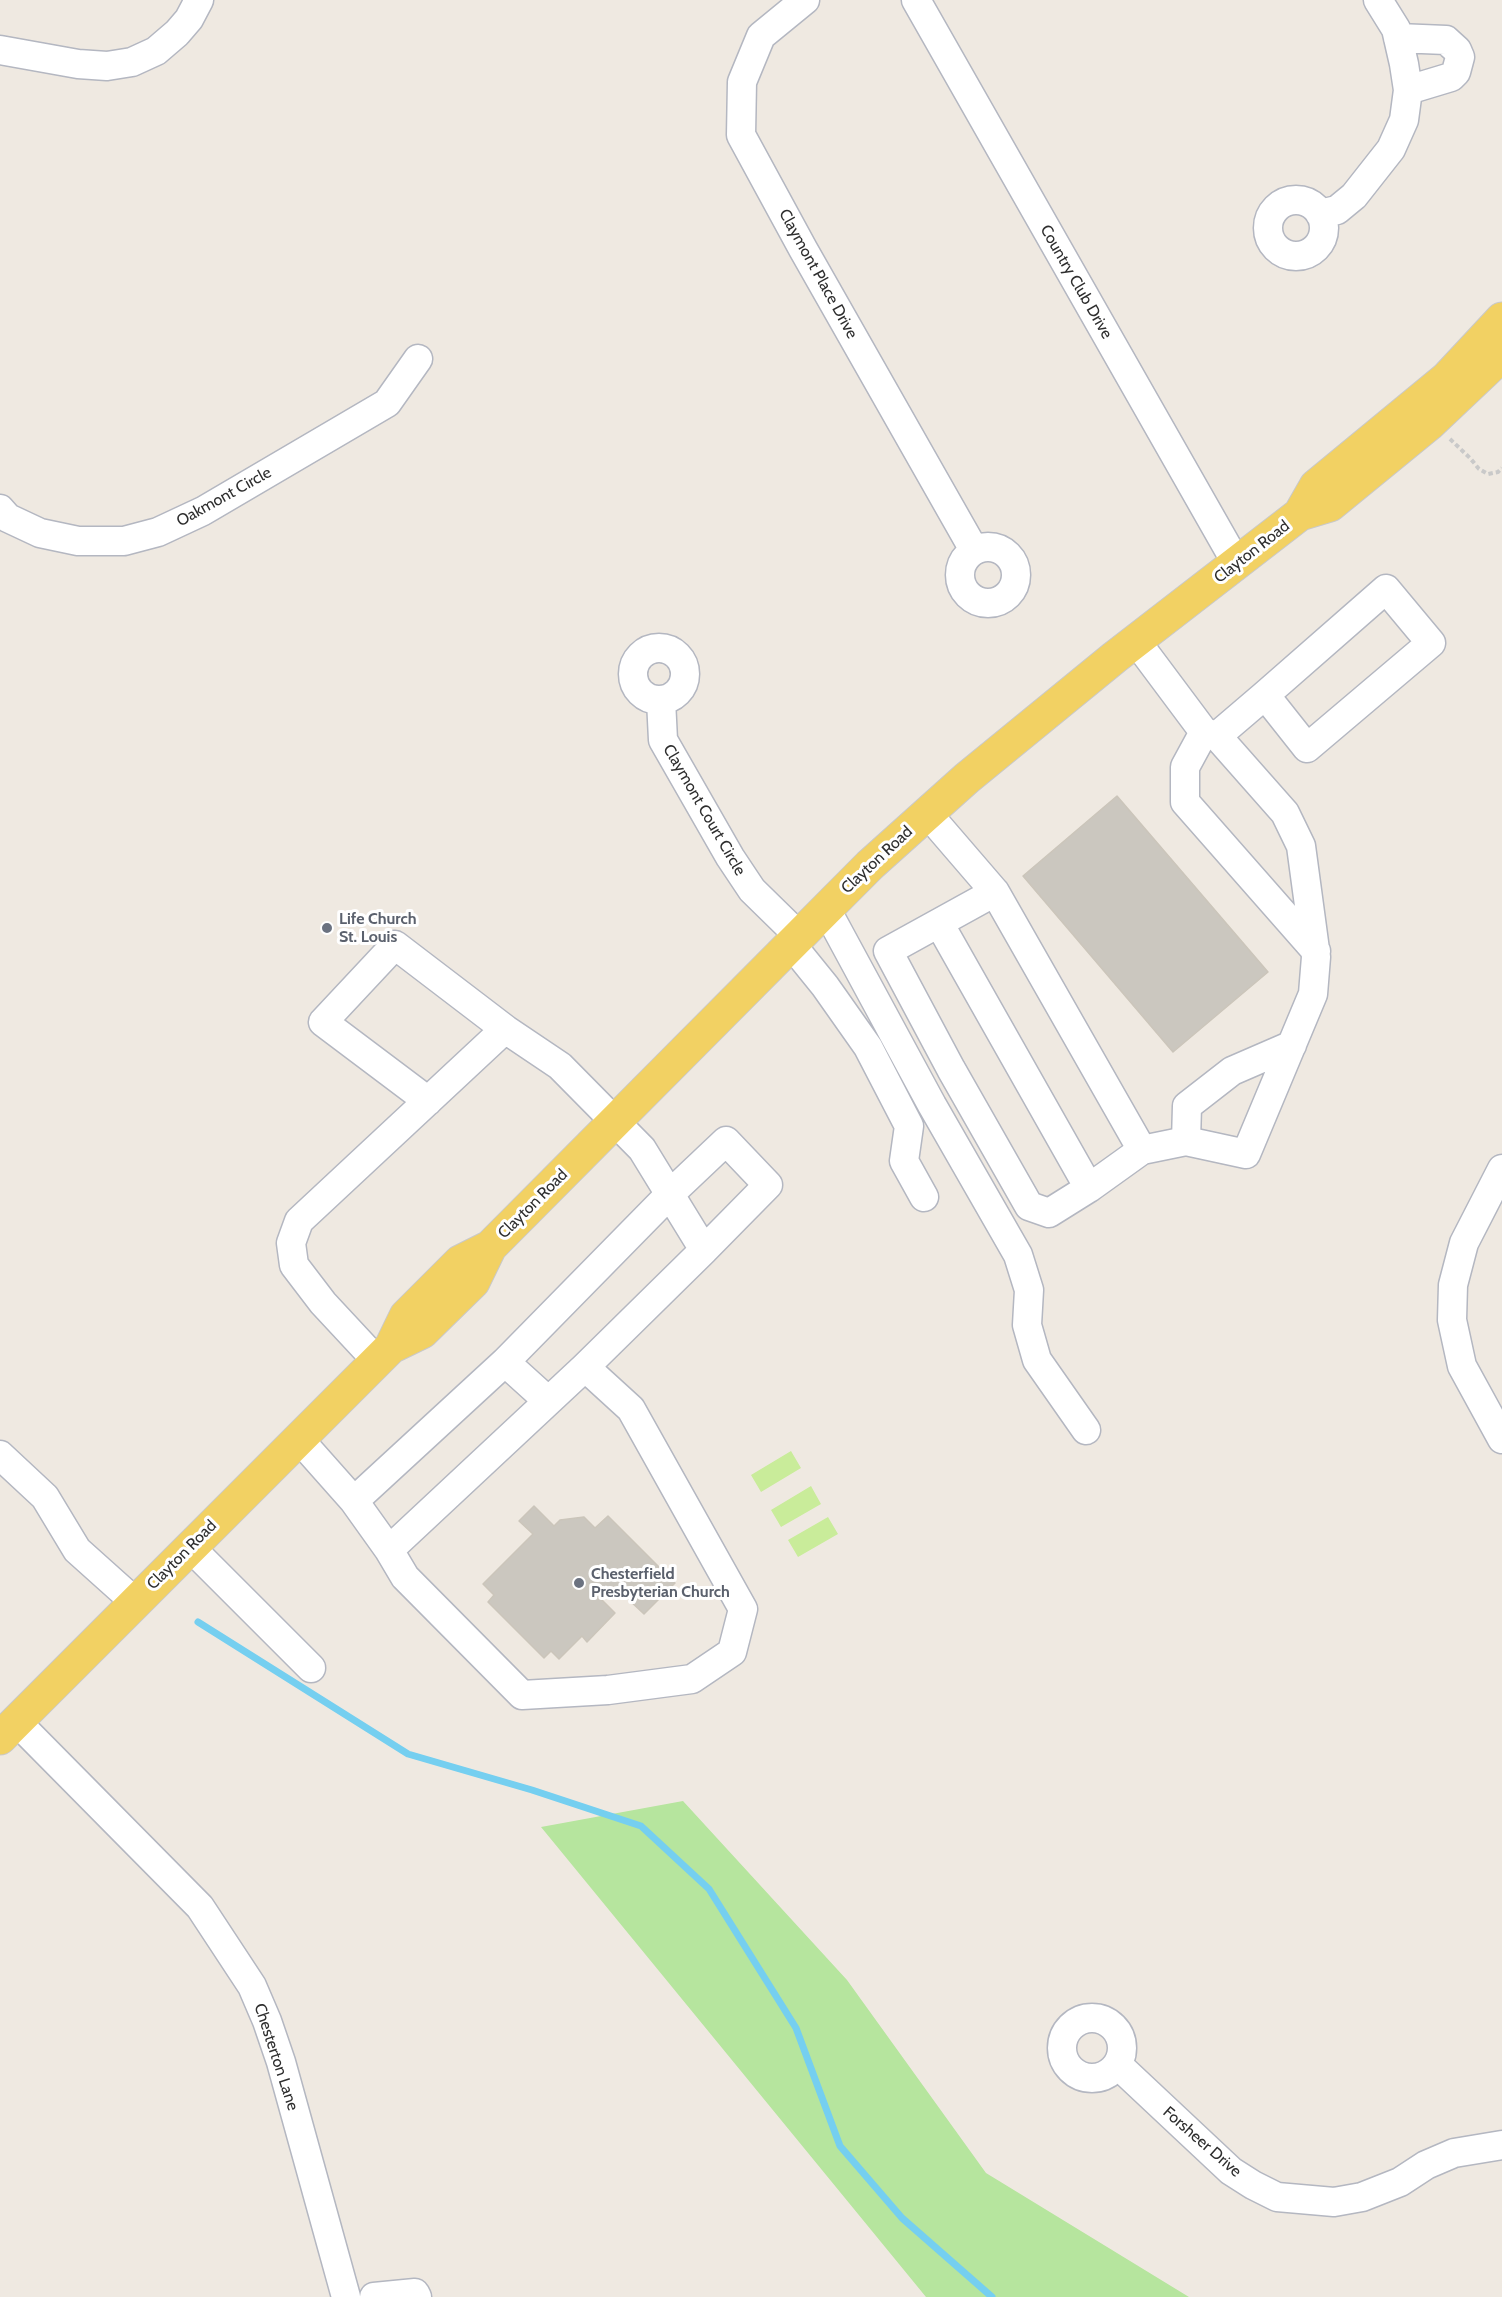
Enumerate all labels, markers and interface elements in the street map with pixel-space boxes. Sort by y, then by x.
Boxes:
street label: Claymont Place Drive [774,206,862,342]
street label: Country Club Drive [1036,222,1116,342]
street label: Oakmont Circle [173,463,275,531]
street label: Clayton Road [1210,517,1294,587]
street label: Claymont Court Circle [659,741,749,879]
street label: Clayton Road [837,822,917,898]
place label: Life Church St. Louis [339,909,417,947]
marker: Life Church St. Louis [320,921,334,935]
street label: Clayton Road [494,1165,572,1243]
street label: Clayton Road [143,1516,221,1594]
place label: Chesterfield Presbyterian Church [591,1564,730,1602]
marker: Chesterfield Presbyterian Church [572,1576,586,1590]
street label: Chesterton Lane [250,2001,302,2113]
street label: Forsheer Drive [1159,2103,1245,2181]

